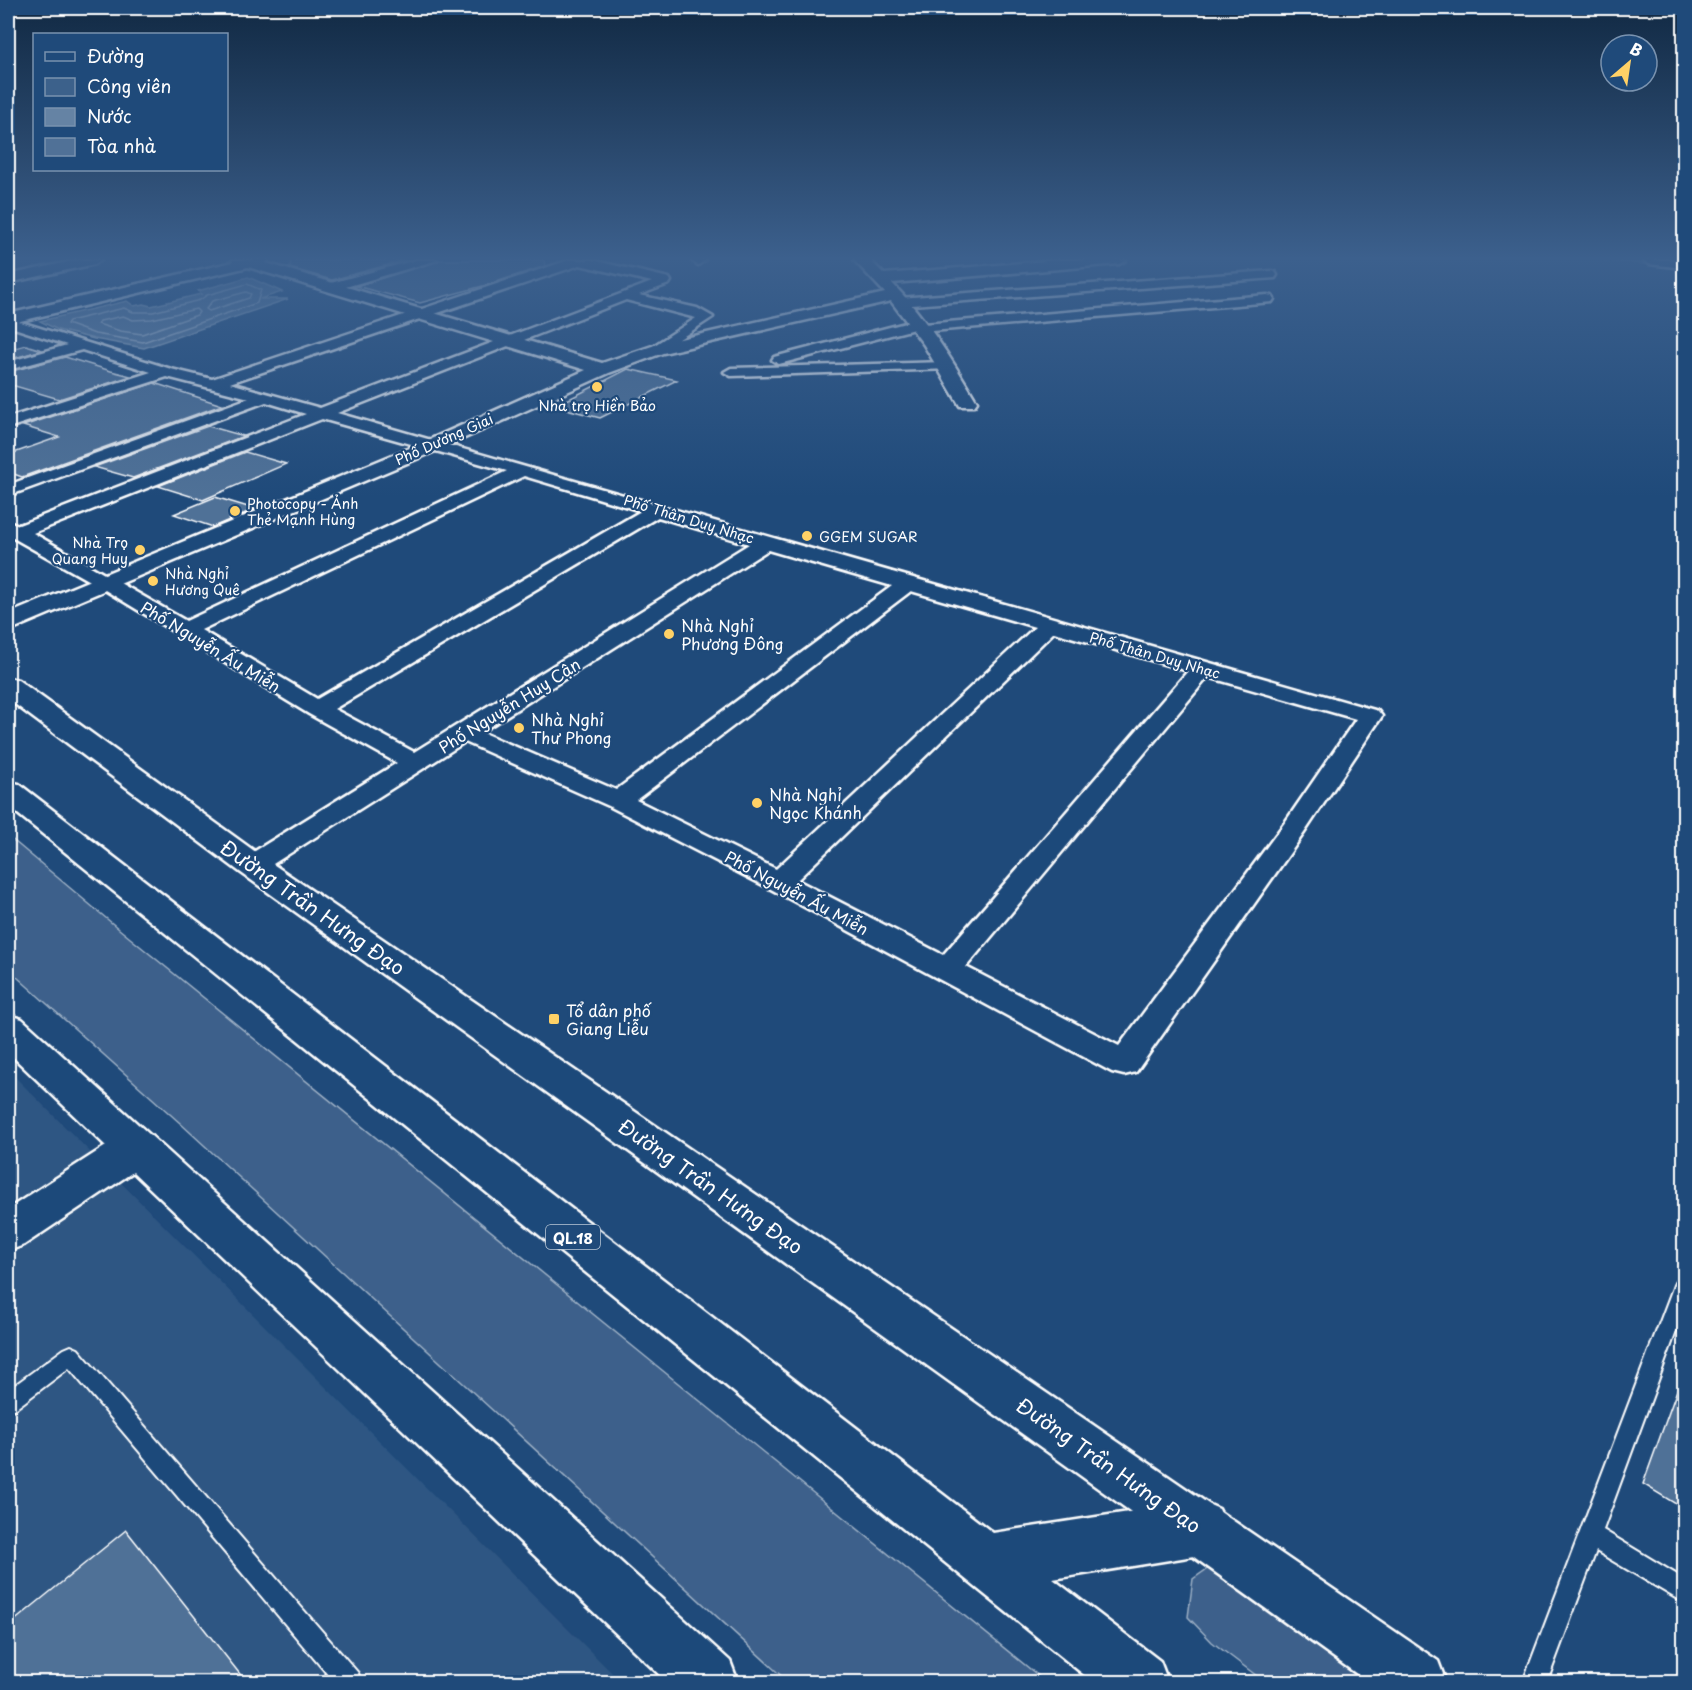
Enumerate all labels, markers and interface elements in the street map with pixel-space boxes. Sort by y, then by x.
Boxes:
legend [33,33,228,171]
north arrow [1599,33,1659,93]
text: B [1626,36,1647,62]
text: Đường [87,42,144,69]
text: Công viên [87,72,171,99]
text: Nước [87,102,131,129]
text: Tòa nhà [87,132,157,159]
marker: Nhà trọ Hiền Bảo [590,380,604,394]
place label: Nhà trọ Hiền Bảo [538,395,656,416]
street label: Phố Dương Giai [392,408,496,470]
street label: Phố Thân Duy Nhạc [621,489,757,549]
place label: Photocopy - Ảnh Thẻ Mạnh Hùng [247,493,358,530]
marker: Photocopy - Ảnh Thẻ Mạnh Hùng [228,504,242,518]
place label: GGEM SUGAR [819,526,917,547]
marker: GGEM SUGAR [800,529,814,543]
place label: Nhà Trọ Quang Huy [52,532,128,569]
marker: Nhà Trọ Quang Huy [133,543,147,557]
place label: Nhà Nghỉ Hương Quê [165,563,240,600]
marker: Nhà Nghỉ Hương Quê [146,574,160,588]
street label: Phố Nguyễn Ấu Miễn [136,594,286,697]
place label: Nhà Nghỉ Phương Đông [681,613,784,655]
street label: Phố Thân Duy Nhạc [1087,626,1223,684]
marker: Nhà Nghỉ Phương Đông [662,627,676,641]
street label: Phố Nguyễn Huy Cận [433,652,585,758]
place label: Nhà Nghỉ Thư Phong [531,707,612,749]
marker: Nhà Nghỉ Thư Phong [512,721,526,735]
place label: Nhà Nghỉ Ngọc Khánh [769,782,862,824]
marker: Nhà Nghỉ Ngọc Khánh [750,796,764,810]
street label: Đường Trần Hưng Đạo [215,832,411,982]
street label: Phố Nguyễn Ấu Miễn [721,844,873,940]
place label: Tổ dân phố Giang Liễu [566,998,652,1040]
marker: Tổ dân phố Giang Liễu [547,1012,561,1026]
street label: Đường Trần Hưng Đạo [613,1111,809,1261]
road number: QL.18 [546,1225,600,1249]
street label: Đường Trần Hưng Đạo [1011,1390,1207,1540]

